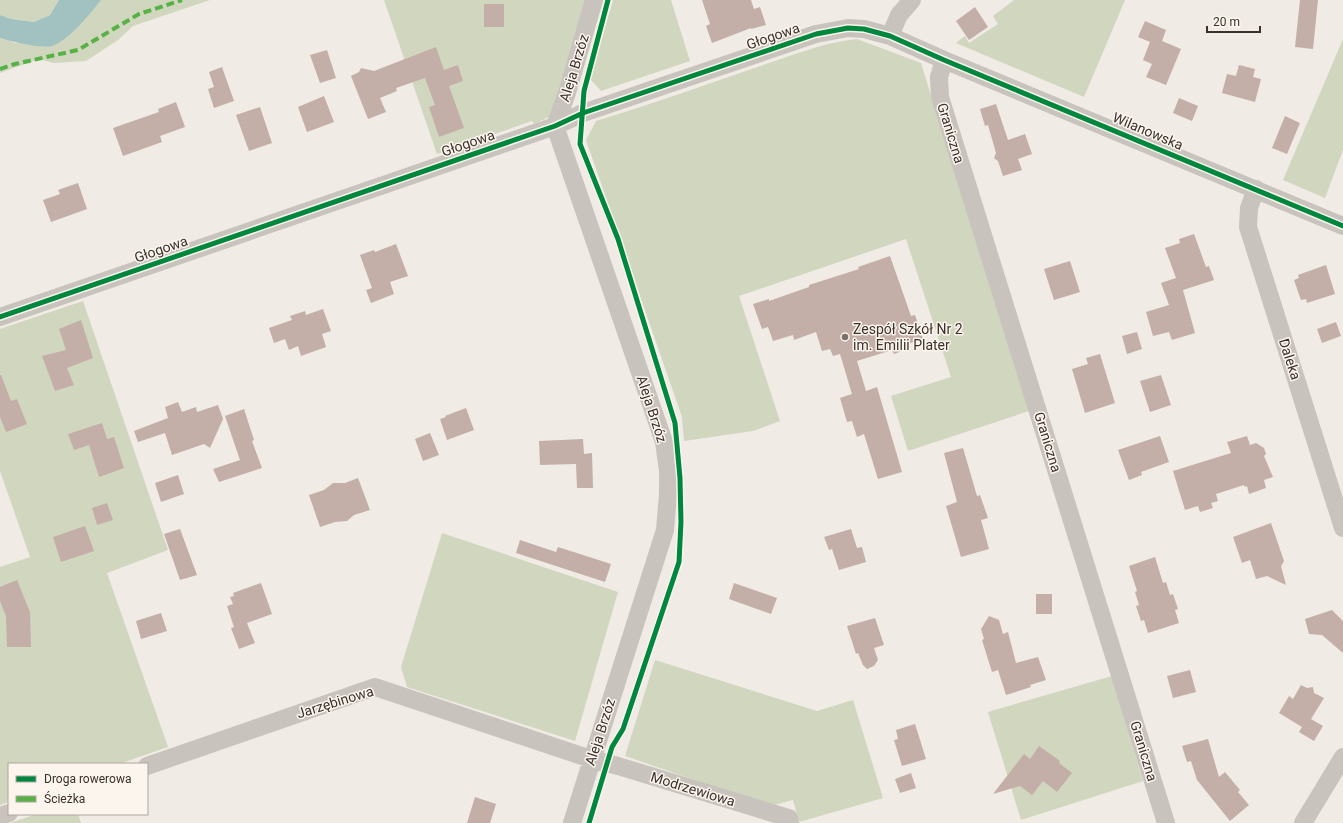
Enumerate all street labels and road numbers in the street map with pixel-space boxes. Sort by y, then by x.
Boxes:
street label: Głogowa [744,19,802,53]
street label: Aleja Brzóz [556,32,592,104]
street label: Graniczna [934,101,968,165]
street label: Wilanowska [1110,109,1186,153]
street label: Głogowa [439,126,497,160]
street label: Głogowa [132,232,190,266]
street label: Daleka [1276,336,1304,382]
street label: Aleja Brzóz [634,373,670,445]
street label: Graniczna [1031,410,1065,474]
street label: Jarzębinowa [295,683,375,721]
street label: Aleja Brzóz [582,696,618,768]
street label: Graniczna [1127,719,1161,783]
street label: Modrzewiowa [649,769,737,809]

